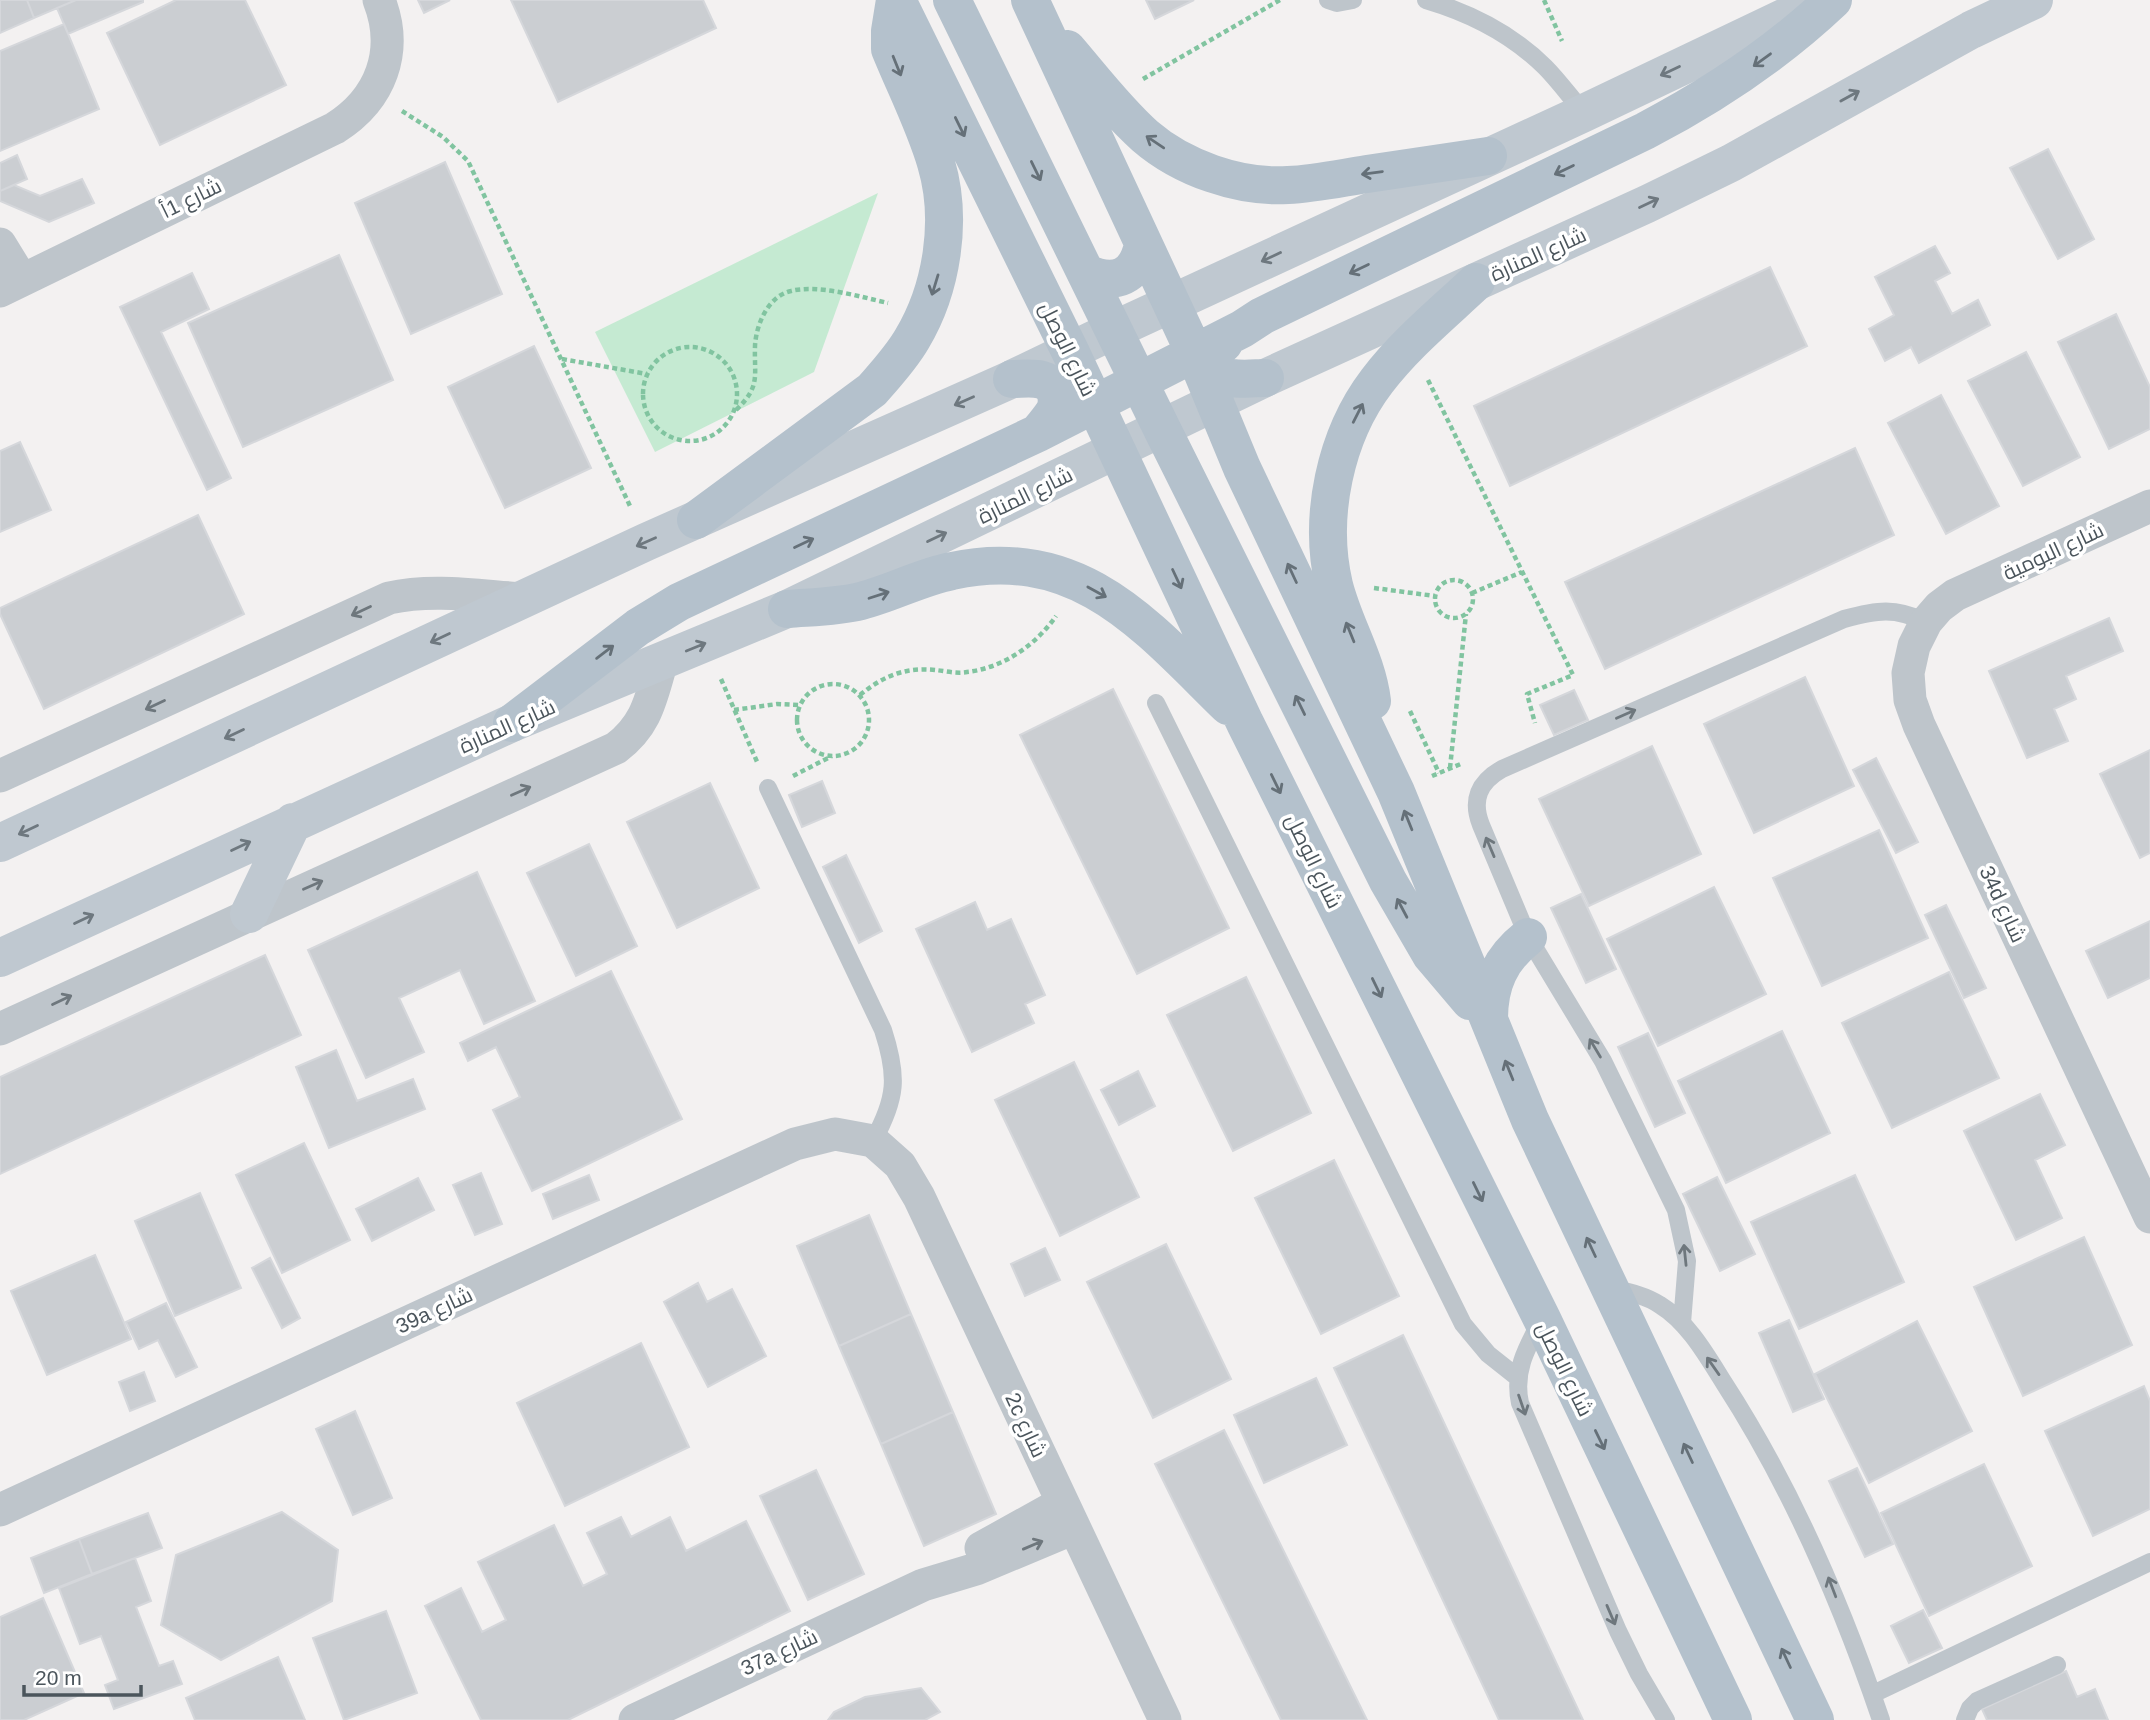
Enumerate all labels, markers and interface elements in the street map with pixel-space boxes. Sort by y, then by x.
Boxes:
one-way arrow [1754,52,1772,67]
one-way arrow [892,55,905,77]
one-way arrow [1660,65,1681,78]
one-way arrow [1839,89,1859,103]
one-way arrow [953,116,967,137]
one-way arrow [1146,135,1165,149]
one-way arrow [1030,160,1044,181]
one-way arrow [1554,164,1575,177]
one-way arrow [1361,167,1384,180]
street label: شارع 1أ [157,173,226,225]
one-way arrow [1638,196,1659,209]
street label: شارع المنارة [1487,223,1591,288]
one-way arrow [1261,251,1282,265]
one-way arrow [1349,263,1370,276]
one-way arrow [927,274,940,296]
street label: شارع الوصل [1033,298,1101,401]
one-way arrow [954,395,975,408]
one-way arrow [1352,403,1366,424]
street label: شارع المنارة [974,462,1077,530]
street label: شارع البومية [1999,518,2108,587]
one-way arrow [926,530,947,543]
one-way arrow [636,536,658,549]
one-way arrow [793,536,814,549]
one-way arrow [1284,563,1298,584]
one-way arrow [1171,568,1184,589]
one-way arrow [1087,585,1107,599]
one-way arrow [867,588,889,600]
one-way arrow [351,605,372,618]
one-way arrow [1343,622,1356,643]
one-way arrow [430,632,451,645]
one-way arrow [685,639,706,652]
one-way arrow [595,645,614,659]
street label: شارع المنارة [456,695,560,760]
one-way arrow [1293,695,1307,716]
one-way arrow [144,699,166,712]
one-way arrow [1615,707,1636,720]
one-way arrow [224,728,245,741]
one-way arrow [1269,773,1283,794]
one-way arrow [510,784,531,798]
street label: شارع الوصل [1279,810,1347,913]
one-way arrow [1400,810,1413,831]
one-way arrow [18,824,39,837]
one-way arrow [1483,836,1496,858]
one-way arrow [230,839,251,853]
street label: 34d شارع [1973,862,2031,947]
one-way arrow [302,878,324,891]
one-way arrow [1395,898,1409,919]
one-way arrow [73,912,94,925]
one-way arrow [1371,977,1384,998]
one-way arrow [51,993,72,1006]
one-way arrow [1588,1038,1602,1058]
one-way arrow [1502,1059,1515,1081]
one-way arrow [1472,1181,1486,1202]
one-way arrow [1583,1237,1596,1258]
one-way arrow [1679,1244,1692,1267]
street label: 39a شارع [392,1282,477,1340]
street label: شارع الوصل [1530,1318,1598,1421]
one-way arrow [1706,1357,1720,1376]
street label: 2c شارع [998,1389,1051,1462]
one-way arrow [1517,1394,1529,1416]
one-way arrow [1593,1429,1607,1450]
one-way arrow [1681,1443,1695,1464]
one-way arrow [1022,1538,1044,1551]
one-way arrow [1825,1577,1837,1599]
one-way arrow [1605,1604,1618,1625]
street label: 37a شارع [737,1624,822,1682]
one-way arrow [1779,1648,1792,1669]
scale bar [24,1654,142,1698]
text: 20 m [35,1666,82,1689]

